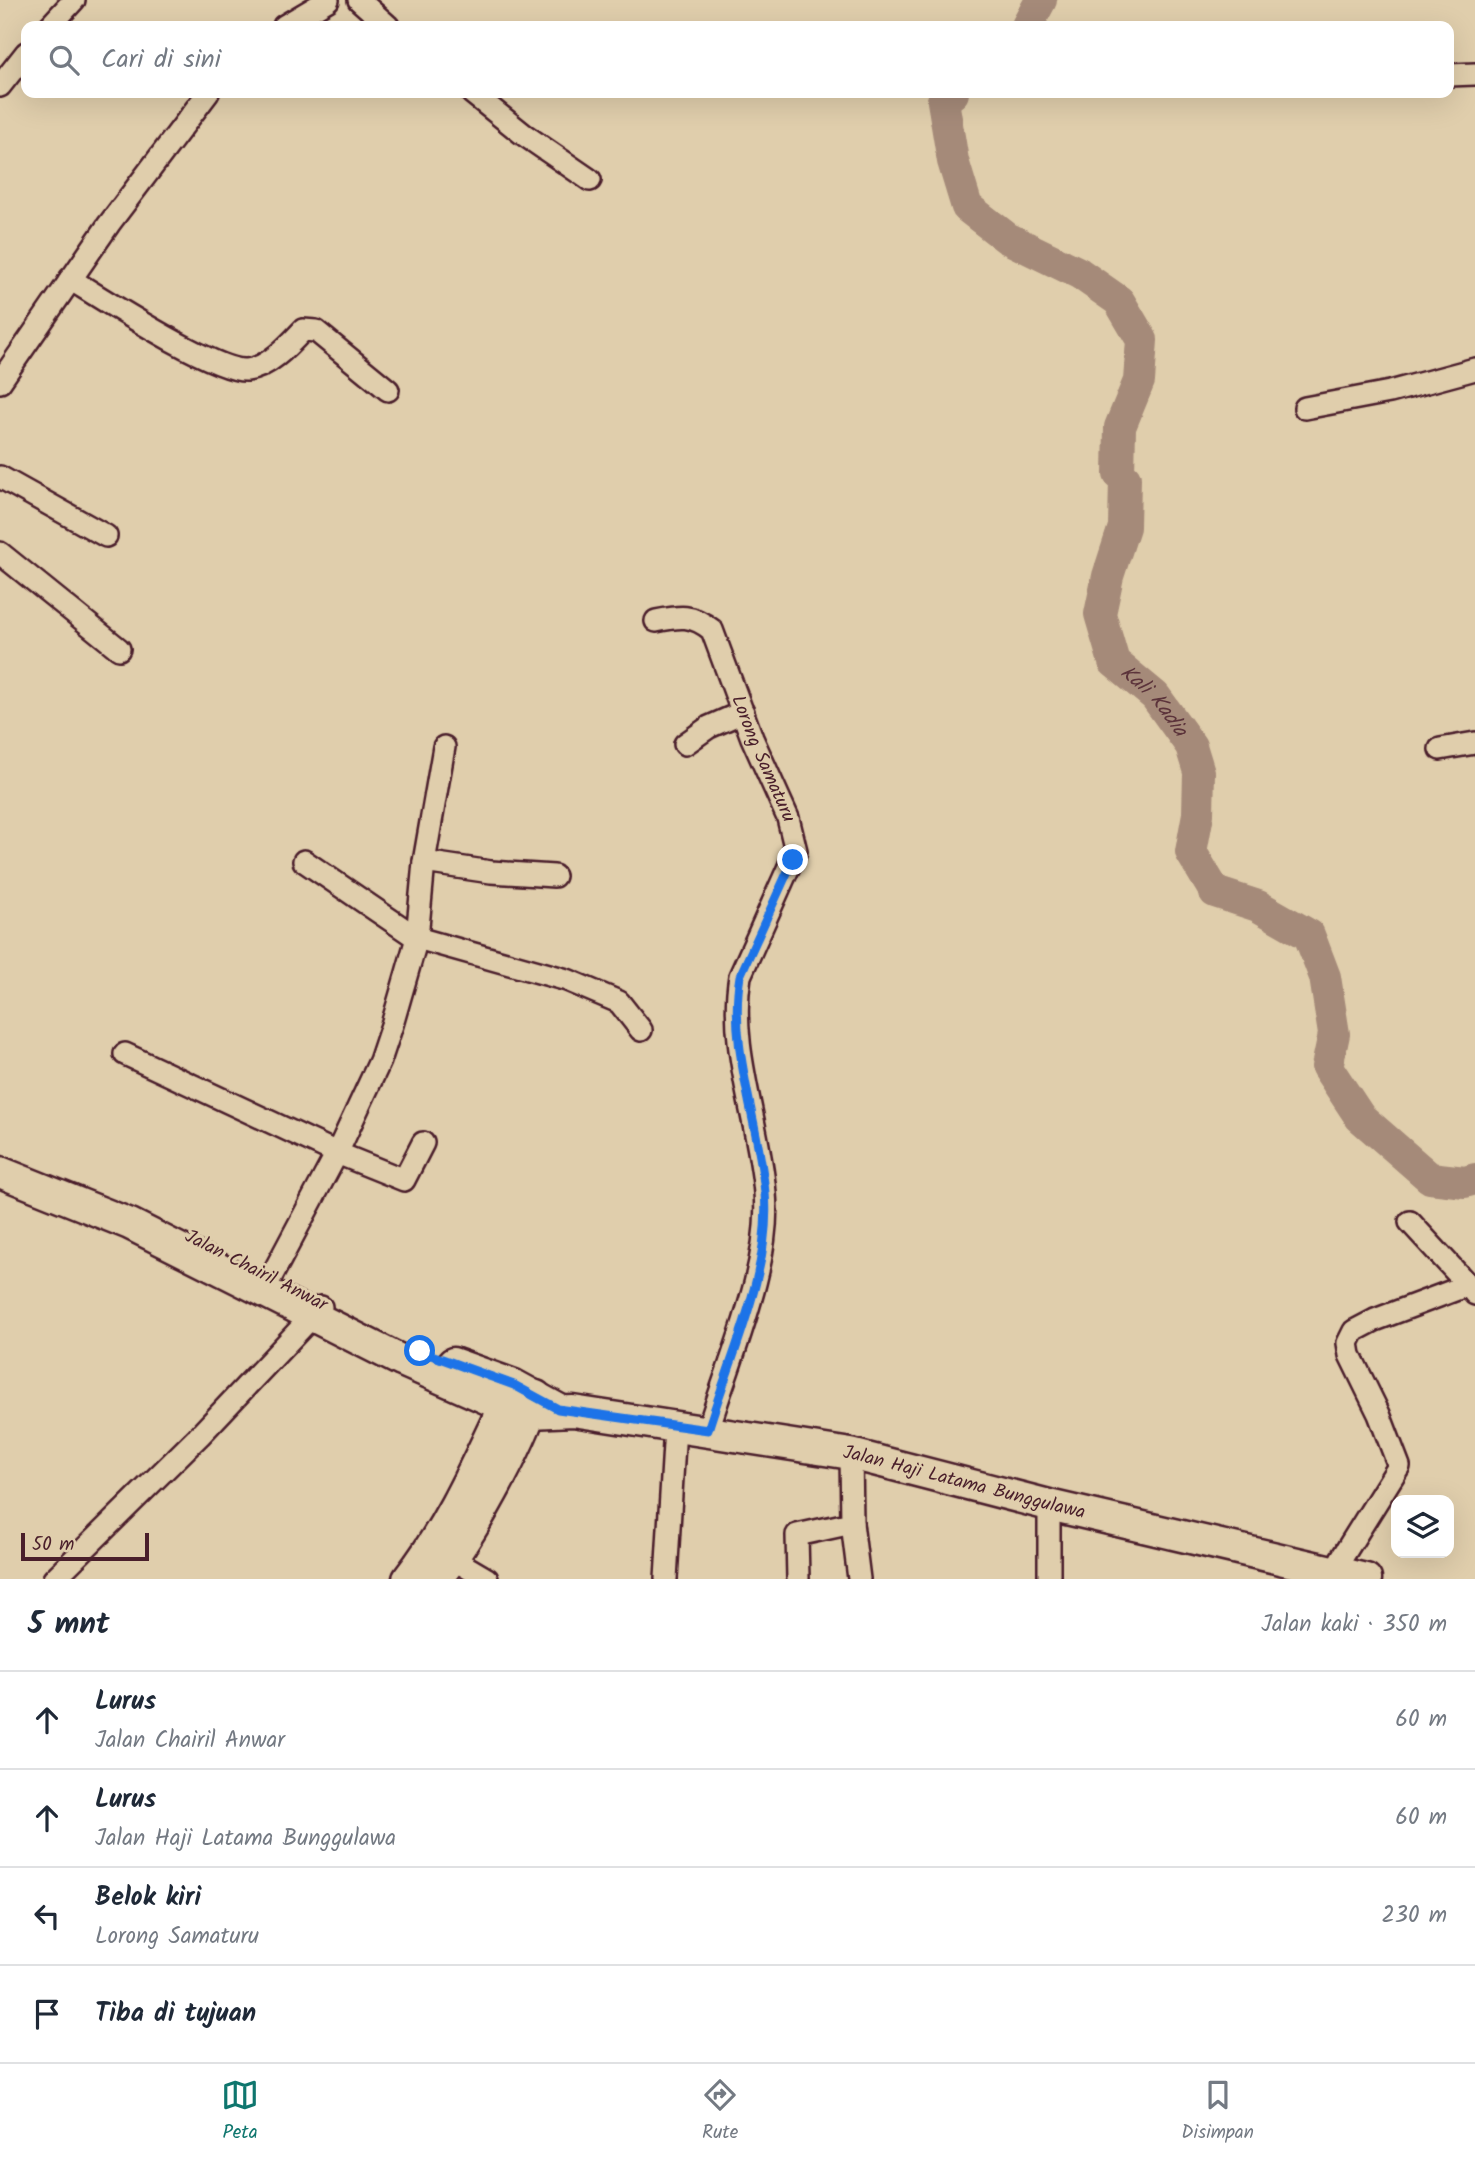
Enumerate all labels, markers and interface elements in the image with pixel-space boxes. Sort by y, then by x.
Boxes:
search box [21,21,1454,98]
text: Cari di sini [101,39,221,81]
icon: search [45,41,83,79]
water label: Kali Kadia [1113,657,1197,745]
street label: Lorong Samaturu [722,691,803,827]
route end [777,844,808,875]
street label: Jalan Chairil Anwar [179,1222,334,1321]
route start [404,1335,435,1366]
street label: Jalan Haji Latama Bunggulawa [841,1438,1088,1528]
map controls [1391,1495,1454,1558]
button: layers [1391,1495,1454,1558]
scale bar [21,1530,149,1562]
text: 50 m [32,1530,74,1560]
text: 5 mnt [28,1601,109,1649]
text: Jalan kaki · 350 m [1261,1607,1447,1643]
text: Lurus [95,1681,156,1723]
icon: ahead [28,1701,66,1739]
text: 60 m [1395,1702,1447,1738]
text: Jalan Chairil Anwar [95,1723,285,1759]
text: Lurus [95,1779,156,1821]
icon: ahead [28,1799,66,1837]
text: 60 m [1395,1800,1447,1836]
text: Jalan Haji Latama Bunggulawa [95,1821,396,1857]
text: Belok kiri [95,1877,201,1919]
icon: left [28,1897,66,1935]
text: 230 m [1381,1898,1447,1934]
text: Lorong Samaturu [95,1919,259,1955]
text: Tiba di tujuan [95,1993,256,2035]
icon: arrive [28,1995,66,2033]
tab: Peta [221,2076,259,2148]
tab: Rute [701,2076,739,2148]
tab: Disimpan [1181,2076,1254,2148]

